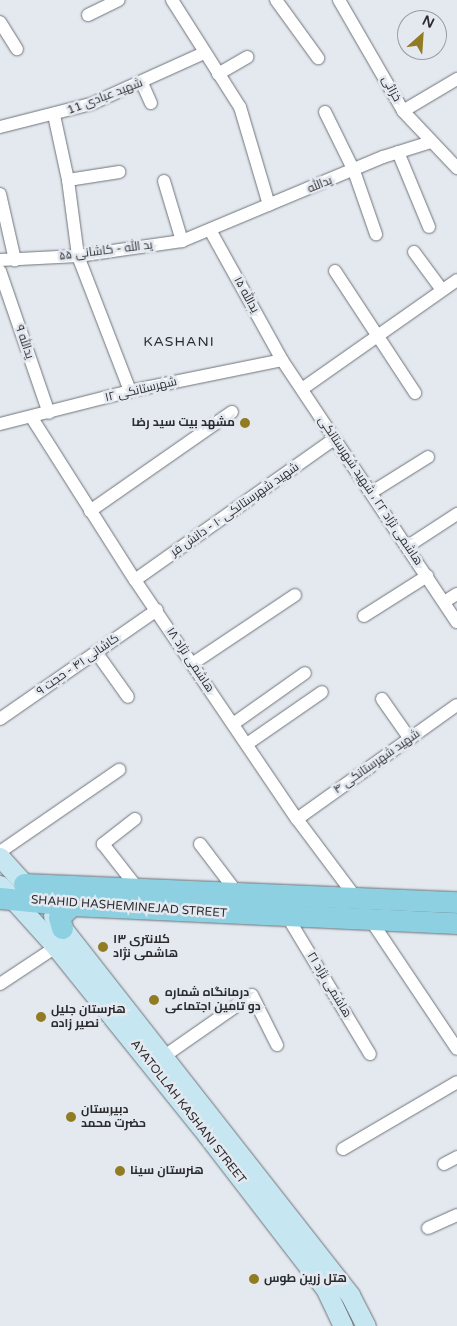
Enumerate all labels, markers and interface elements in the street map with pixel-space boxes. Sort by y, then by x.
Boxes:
north arrow [397,10,447,60]
text: N [420,12,437,32]
street label: خزائی [378,74,404,104]
street label: شهید عبادی 11 [65,76,145,118]
street label: یدالله [305,174,335,196]
street label: ید الله - کاشانی ۵۵ [58,238,154,264]
street label: یدالله ۱۵ [230,275,262,315]
street label: یدالله ۹ [12,323,36,361]
district label: KASHANI [142,334,216,350]
street label: شهرستانکی ۱۲ [104,375,178,405]
street label: هاشمی نژاد ۲۲ ، شهید شهرستانکی [315,414,425,568]
place label: مشهد بيت سيد رضا [132,416,235,430]
marker: مشهد بيت سيد رضا [239,417,251,429]
street label: شهید شهرستانکی ۱۰ - دانش فر [168,460,302,560]
street label: هاشمی نژاد ۱۸ [163,625,217,695]
street label: کاشانی ۴۱ - حجت ۹ [34,631,122,699]
street label: شهید شهرستانکی ۴ [331,727,423,797]
street label: SHAHID HASHEMINEJAD STREET [30,893,228,921]
place label: کلانتری ۱۳ هاشمی نژاد [113,933,178,961]
marker: کلانتری ۱۳ هاشمی نژاد [97,941,109,953]
street label: هاشمی نژاد ۲۱ [304,950,354,1020]
place label: درمانگاه شماره دو تامین اجتماعی [165,986,261,1014]
marker: درمانگاه شماره دو تامین اجتماعی [147,993,161,1007]
place label: هنرستان جلیل نصیر زاده [51,1003,126,1031]
marker: هنرستان جلیل نصیر زاده [35,1011,47,1023]
street label: AYATOLLAH KASHANI STREET [127,1037,249,1187]
place label: دبیرستان حضرت محمد [81,1103,146,1131]
marker: دبیرستان حضرت محمد [65,1111,77,1123]
place label: هنرستان سینا [130,1164,204,1178]
marker: هنرستان سینا [114,1165,126,1177]
place label: هتل زرین طوس [264,1272,347,1286]
marker: هتل زرین طوس [248,1273,260,1285]

